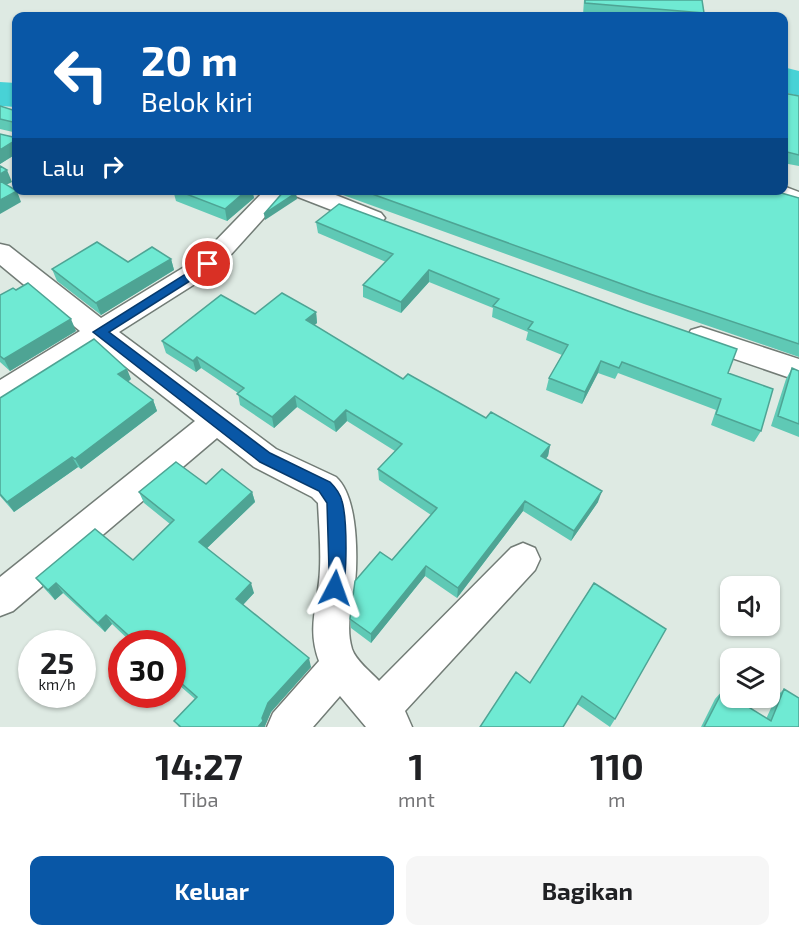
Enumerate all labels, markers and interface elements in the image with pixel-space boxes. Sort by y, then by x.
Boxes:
text: 20 m [141,34,238,84]
icon: left [42,36,120,114]
text: Belok kiri [141,85,253,117]
icon: right [96,150,129,183]
text: Lalu [42,154,84,180]
pin [182,238,233,289]
icon: arrive [191,247,224,280]
position arrow [303,556,367,620]
map controls [720,576,780,708]
button: sound [720,576,780,636]
speed limit sign: 30 [108,630,186,708]
text: 25 [40,644,74,680]
button: layers [720,648,780,708]
text: km/h [38,675,76,693]
text: 14:27 [155,744,243,787]
text: 1 [409,744,424,787]
text: 110 [590,744,644,787]
text: Tiba [180,787,218,811]
text: mnt [398,787,435,811]
text: m [608,787,626,811]
button: Keluar [30,856,394,925]
button: Bagikan [406,856,769,925]

